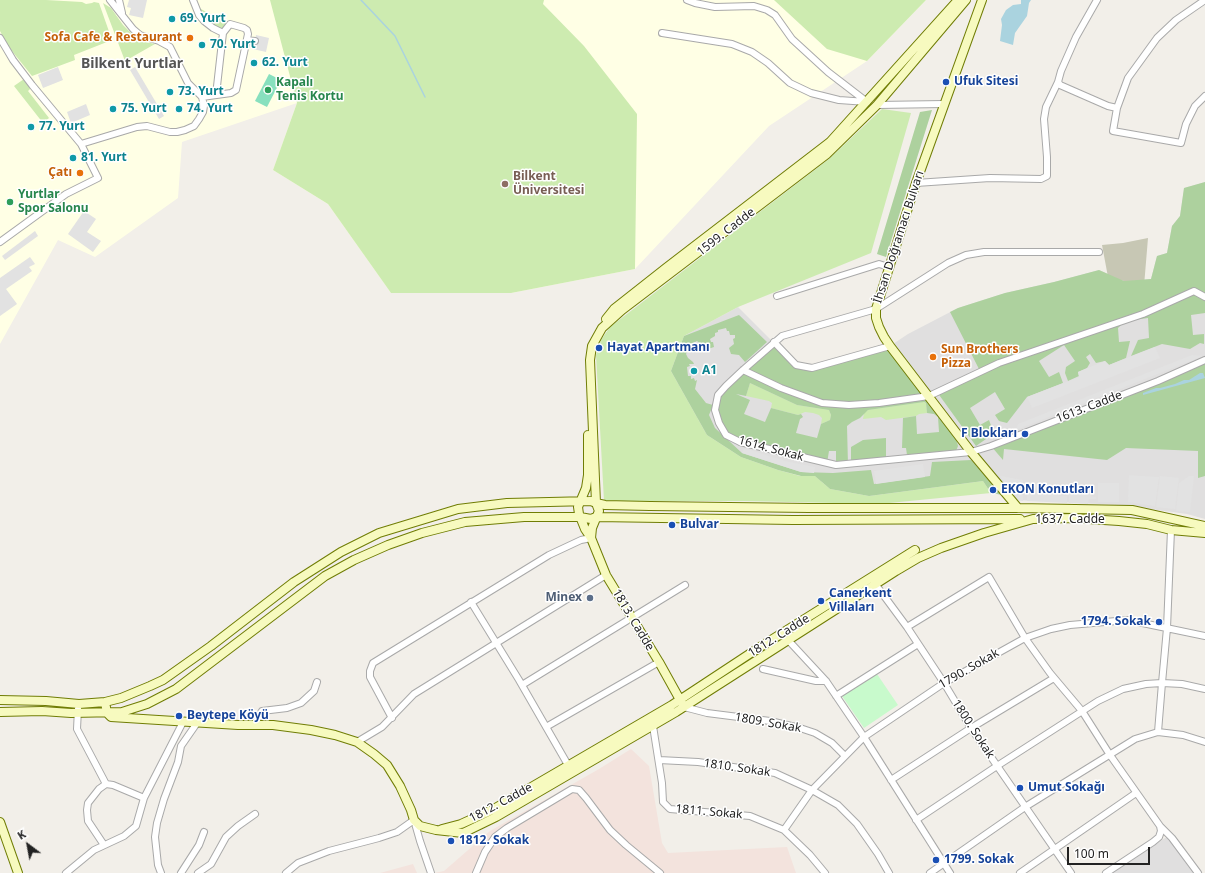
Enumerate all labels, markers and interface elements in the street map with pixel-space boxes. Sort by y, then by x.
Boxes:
place label: 69. Yurt [180,12,226,26]
marker: 69. Yurt [167,14,177,24]
place label: Sofa Cafe & Restaurant [44,31,182,45]
marker: Sofa Cafe & Restaurant [185,33,195,43]
place label: 70. Yurt [210,38,256,52]
marker: 70. Yurt [197,40,207,50]
district label: Bilkent Yurtlar [81,56,183,72]
place label: 62. Yurt [262,56,308,70]
marker: 62. Yurt [249,58,259,68]
place label: Ufuk Sitesi [954,75,1018,89]
place label: Kapalı Tenis Kortu [276,76,344,104]
marker: Ufuk Sitesi [941,77,951,87]
place label: 73. Yurt [178,85,224,99]
marker: Kapalı Tenis Kortu [263,85,273,95]
marker: 73. Yurt [165,87,175,97]
place label: 75. Yurt [121,102,167,116]
place label: 74. Yurt [187,102,233,116]
marker: 75. Yurt [108,104,118,114]
marker: 74. Yurt [174,104,184,114]
place label: 77. Yurt [39,120,85,134]
marker: 77. Yurt [26,122,36,132]
place label: 81. Yurt [81,151,127,165]
marker: 81. Yurt [68,153,78,163]
place label: Çatı [48,166,72,180]
marker: Çatı [75,168,85,178]
street label: İhsan Doğramacı Bulvarı [871,169,927,305]
place label: Bilkent Üniversitesi [513,170,584,198]
marker: Bilkent Üniversitesi [500,179,510,189]
place label: Yurtlar Spor Salonu [18,188,89,216]
marker: Yurtlar Spor Salonu [5,197,15,207]
street label: 1599. Cadde [694,205,758,259]
place label: Hayat Apartmanı [607,341,710,355]
marker: Hayat Apartmanı [594,343,604,353]
place label: Sun Brothers Pizza [941,343,1018,371]
marker: Sun Brothers Pizza [928,352,938,362]
place label: A1 [702,364,717,378]
marker: A1 [689,366,699,376]
street label: 1613. Cadde [1054,388,1124,426]
place label: F Blokları [961,427,1017,441]
marker: F Blokları [1020,429,1030,439]
street label: 1614. Sokak [737,433,805,465]
place label: EKON Konutları [1001,483,1094,497]
marker: EKON Konutları [988,485,998,495]
street label: 1637. Cadde [1035,513,1105,527]
place label: Bulvar [680,518,719,532]
marker: Bulvar [667,520,677,530]
street label: 1813. Cadde [609,586,657,654]
place label: Canerkent Villaları [829,587,892,615]
place label: Minex [545,591,582,605]
marker: Minex [585,593,595,603]
marker: Canerkent Villaları [816,596,826,606]
street label: 1812. Cadde [746,611,812,661]
place label: 1794. Sokak [1081,615,1151,629]
marker: 1794. Sokak [1154,617,1164,627]
street label: 1790. Sokak [936,646,1002,692]
street label: 1800. Sokak [949,697,997,761]
place label: Beytepe Köyü [187,709,269,723]
street label: 1809. Sokak [734,710,802,736]
marker: Beytepe Köyü [174,711,184,721]
street label: 1810. Sokak [703,756,771,780]
street label: 1812. Cadde [467,780,535,826]
place label: Umut Sokağı [1028,781,1105,795]
marker: Umut Sokağı [1015,783,1025,793]
street label: 1811. Sokak [675,802,743,822]
north arrow [8,825,48,865]
text: K [14,826,28,843]
place label: 1812. Sokak [459,834,529,848]
marker: 1812. Sokak [446,836,456,846]
scale bar [1069,839,1152,865]
text: 100 m [1074,845,1109,862]
place label: 1799. Sokak [944,853,1014,867]
marker: 1799. Sokak [931,855,941,865]

